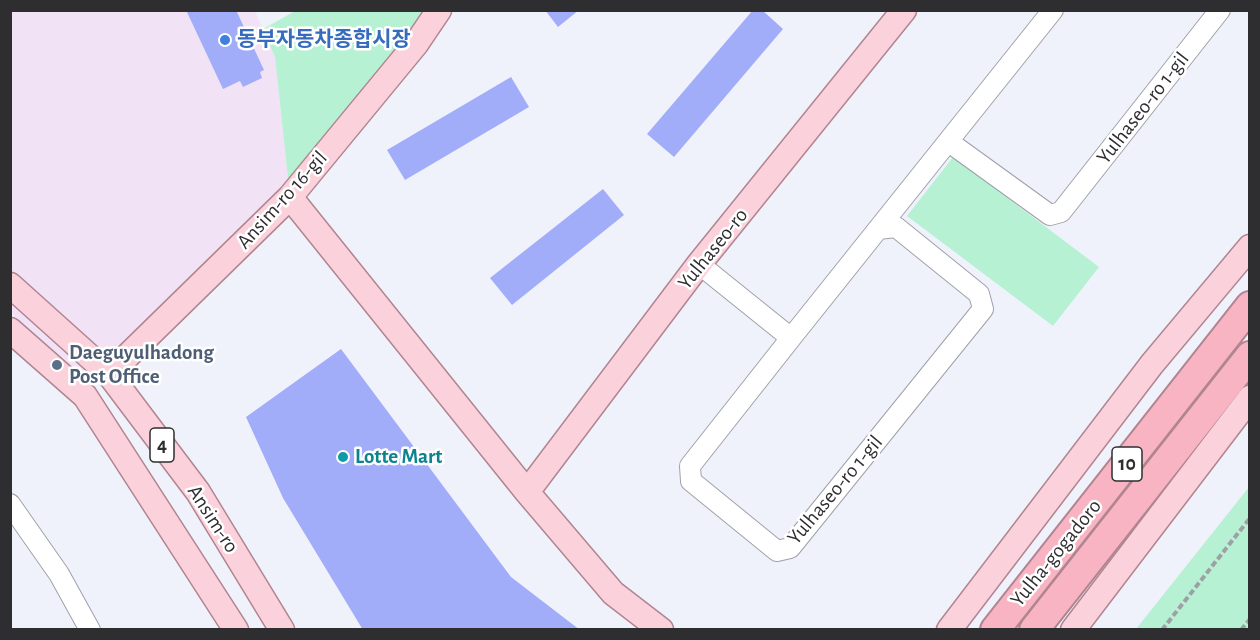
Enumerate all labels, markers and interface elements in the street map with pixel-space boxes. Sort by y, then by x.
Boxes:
place label: 동부자동차종합시장 [237,27,411,53]
marker: 동부자동차종합시장 [218,33,232,47]
street label: Yulhaseo-ro 1-gil [1091,47,1195,169]
street label: Ansim-ro 16-gil [231,146,333,254]
street label: Yulhaseo-ro [673,203,753,295]
place label: Daeguyulhadong Post Office [69,340,214,390]
marker: Daeguyulhadong Post Office [50,358,64,372]
road number: 4 [150,428,174,462]
street label: Yulhaseo-ro 1-gil [782,430,888,550]
place label: Lotte Mart [355,444,442,470]
road number: 10 [1112,447,1142,481]
marker: Lotte Mart [336,450,350,464]
street label: Ansim-ro [182,480,244,558]
street label: Yulha-gogadoro [1005,494,1107,612]

